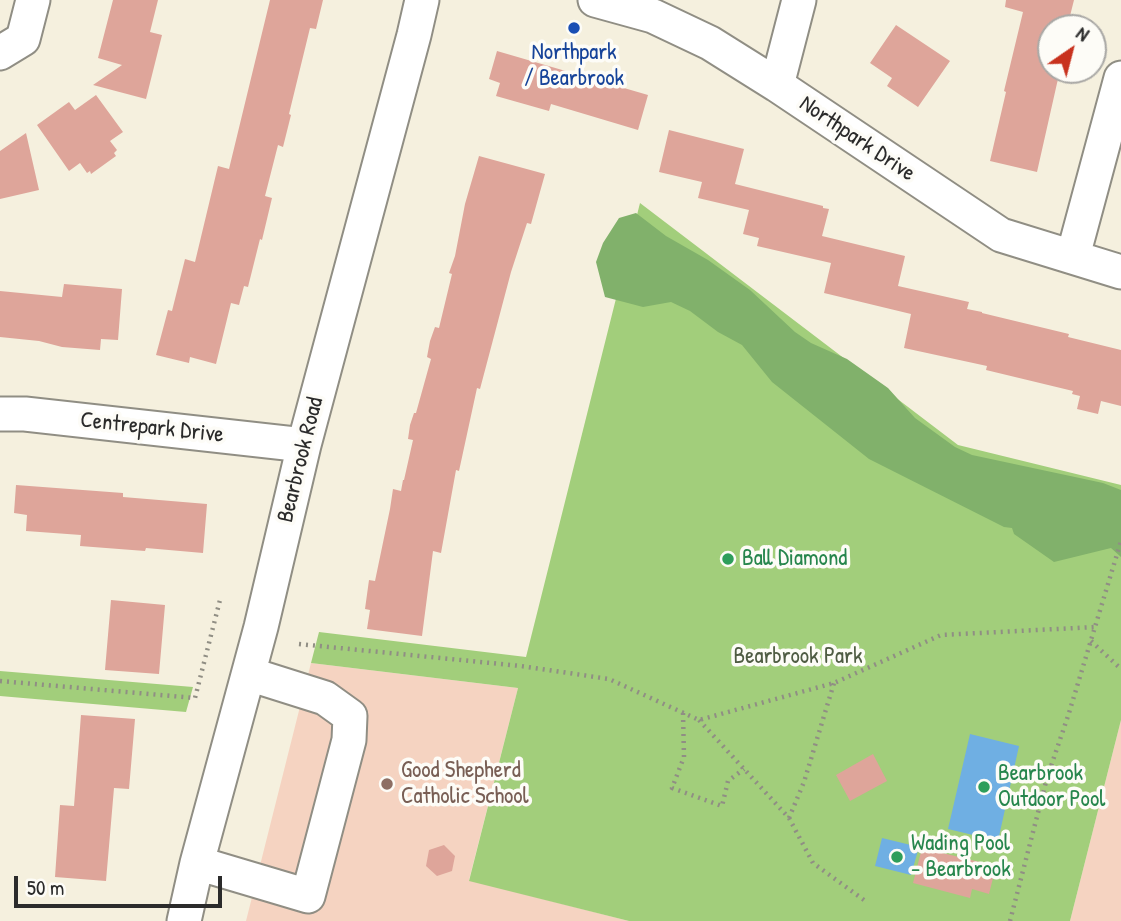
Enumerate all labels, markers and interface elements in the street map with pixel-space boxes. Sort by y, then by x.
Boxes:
north arrow [1037,14,1107,84]
marker: Northpark / Bearbrook [566,20,582,36]
text: N [1071,20,1094,47]
place label: Northpark / Bearbrook [524,39,624,93]
street label: Northpark Drive [794,90,920,188]
street label: Bearbrook Road [272,395,330,525]
street label: Centrepark Drive [79,407,225,449]
place label: Ball Diamond [742,545,847,573]
marker: Ball Diamond [720,551,736,567]
park label: Bearbrook Park [734,643,862,671]
place label: Good Shepherd Catholic School [401,757,529,811]
place label: Bearbrook Outdoor Pool [998,760,1105,814]
marker: Good Shepherd Catholic School [379,776,395,792]
marker: Bearbrook Outdoor Pool [976,779,992,795]
place label: Wading Pool - Bearbrook [911,830,1011,884]
marker: Wading Pool - Bearbrook [889,849,905,865]
scale bar [18,862,226,906]
text: 50 m [27,873,64,902]

